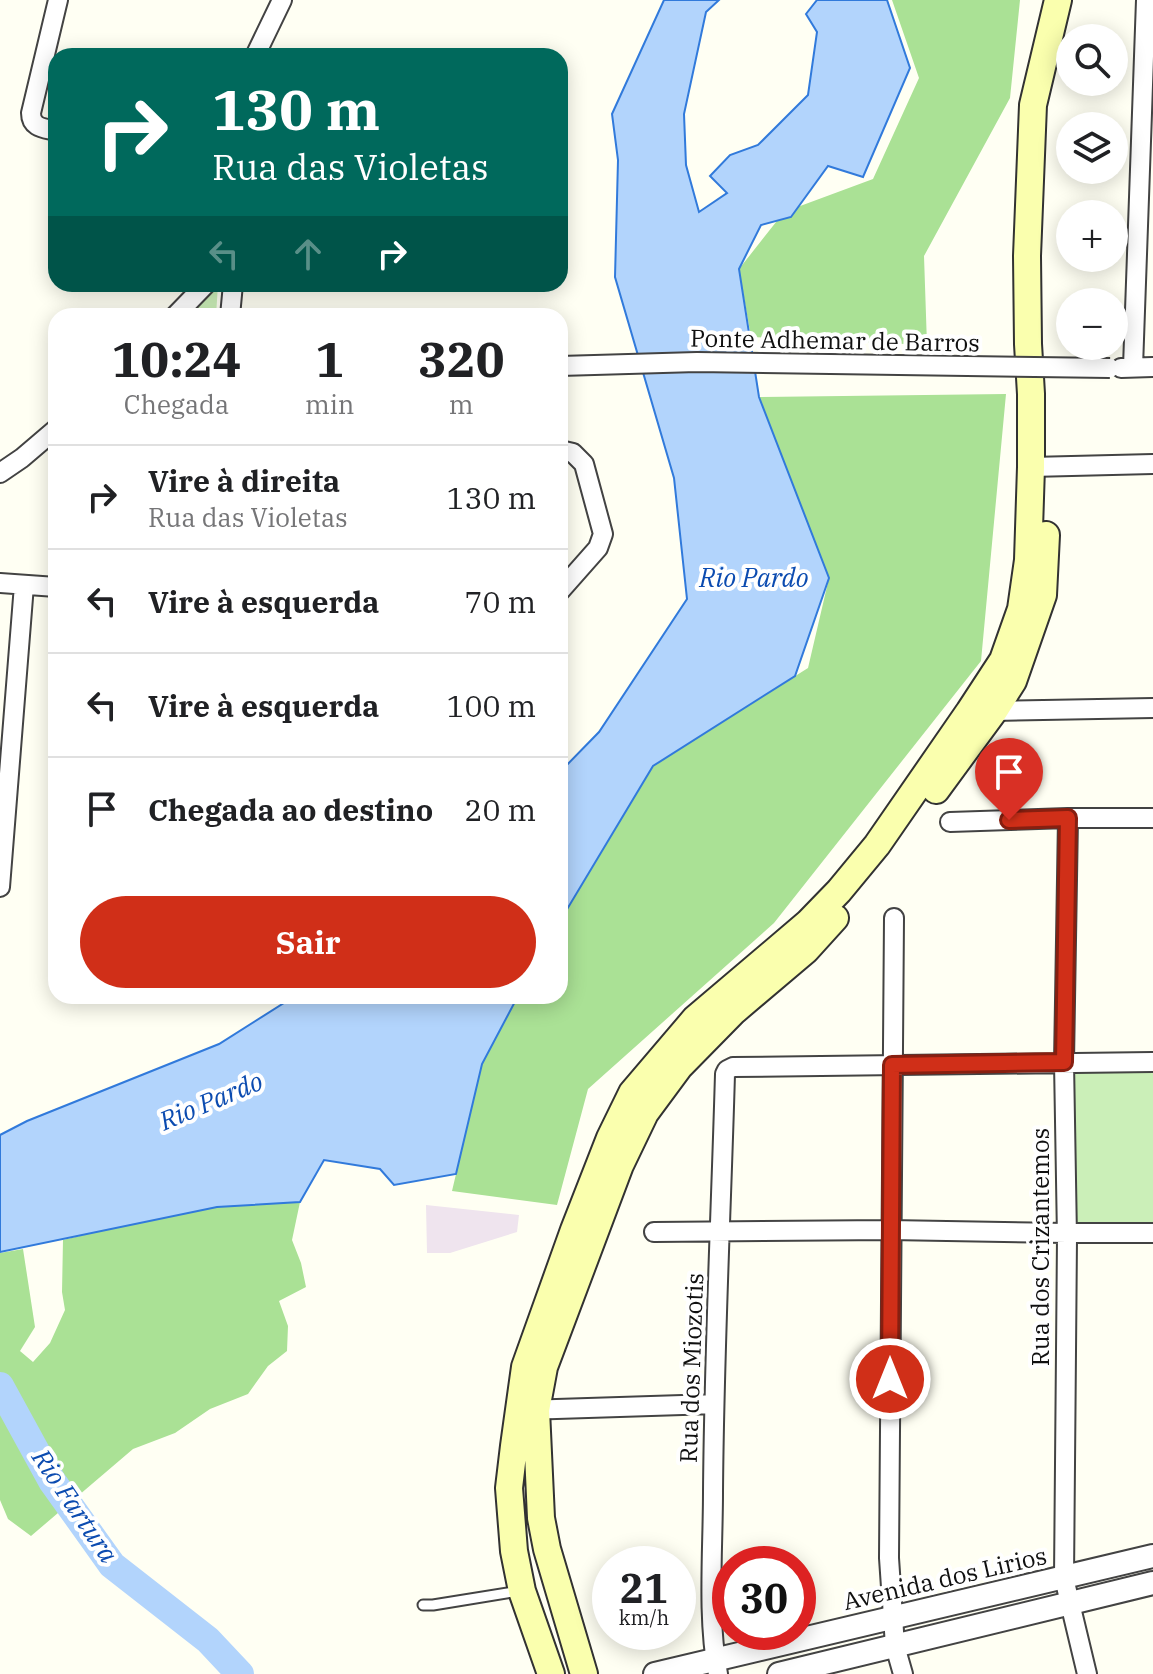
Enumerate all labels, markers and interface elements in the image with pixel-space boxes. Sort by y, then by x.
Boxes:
map controls [1056,24,1128,360]
button: search [1056,24,1128,96]
text: 130 m [212,73,380,145]
icon: right [80,80,184,184]
button: layers [1056,112,1128,184]
text: Rua das Violetas [212,143,489,190]
button: + [1056,200,1128,272]
icon: left [202,232,246,276]
icon: ahead [286,232,330,276]
icon: right [370,232,414,276]
button: − [1056,288,1128,360]
street label: Ponte Adhemar de Barros [690,321,980,359]
text: 10:24 [112,328,241,390]
text: 1 [315,328,344,390]
text: 320 [418,328,504,390]
text: Chegada [124,387,229,421]
text: min [305,387,354,421]
text: m [449,387,474,421]
text: Vire à direita [148,461,340,500]
icon: right [80,475,124,519]
text: 130 m [446,478,536,517]
text: Rua das Violetas [148,500,348,534]
water label: Rio Pardo [698,560,809,594]
icon: left [80,579,124,623]
text: Vire à esquerda [148,582,379,621]
text: 70 m [464,582,536,621]
icon: left [80,683,124,727]
text: Vire à esquerda [148,686,379,725]
text: 100 m [446,686,536,725]
pin [975,738,1043,820]
icon: arrive [987,750,1031,794]
icon: arrive [80,787,124,831]
text: Chegada ao destino [148,790,433,829]
text: 20 m [464,790,536,829]
button: Sair [80,896,536,988]
water label: Rio Pardo [153,1063,268,1137]
street label: Rua dos Crizantemos [1024,1128,1056,1366]
street label: Rua dos Miozotis [672,1272,710,1463]
position arrow [848,1337,932,1421]
water label: Rio Fartura [25,1441,126,1569]
street label: Avenida dos Lirios [840,1539,1050,1617]
speed limit sign: 30 [712,1546,816,1650]
text: 21 [620,1562,668,1614]
text: km/h [619,1604,669,1631]

